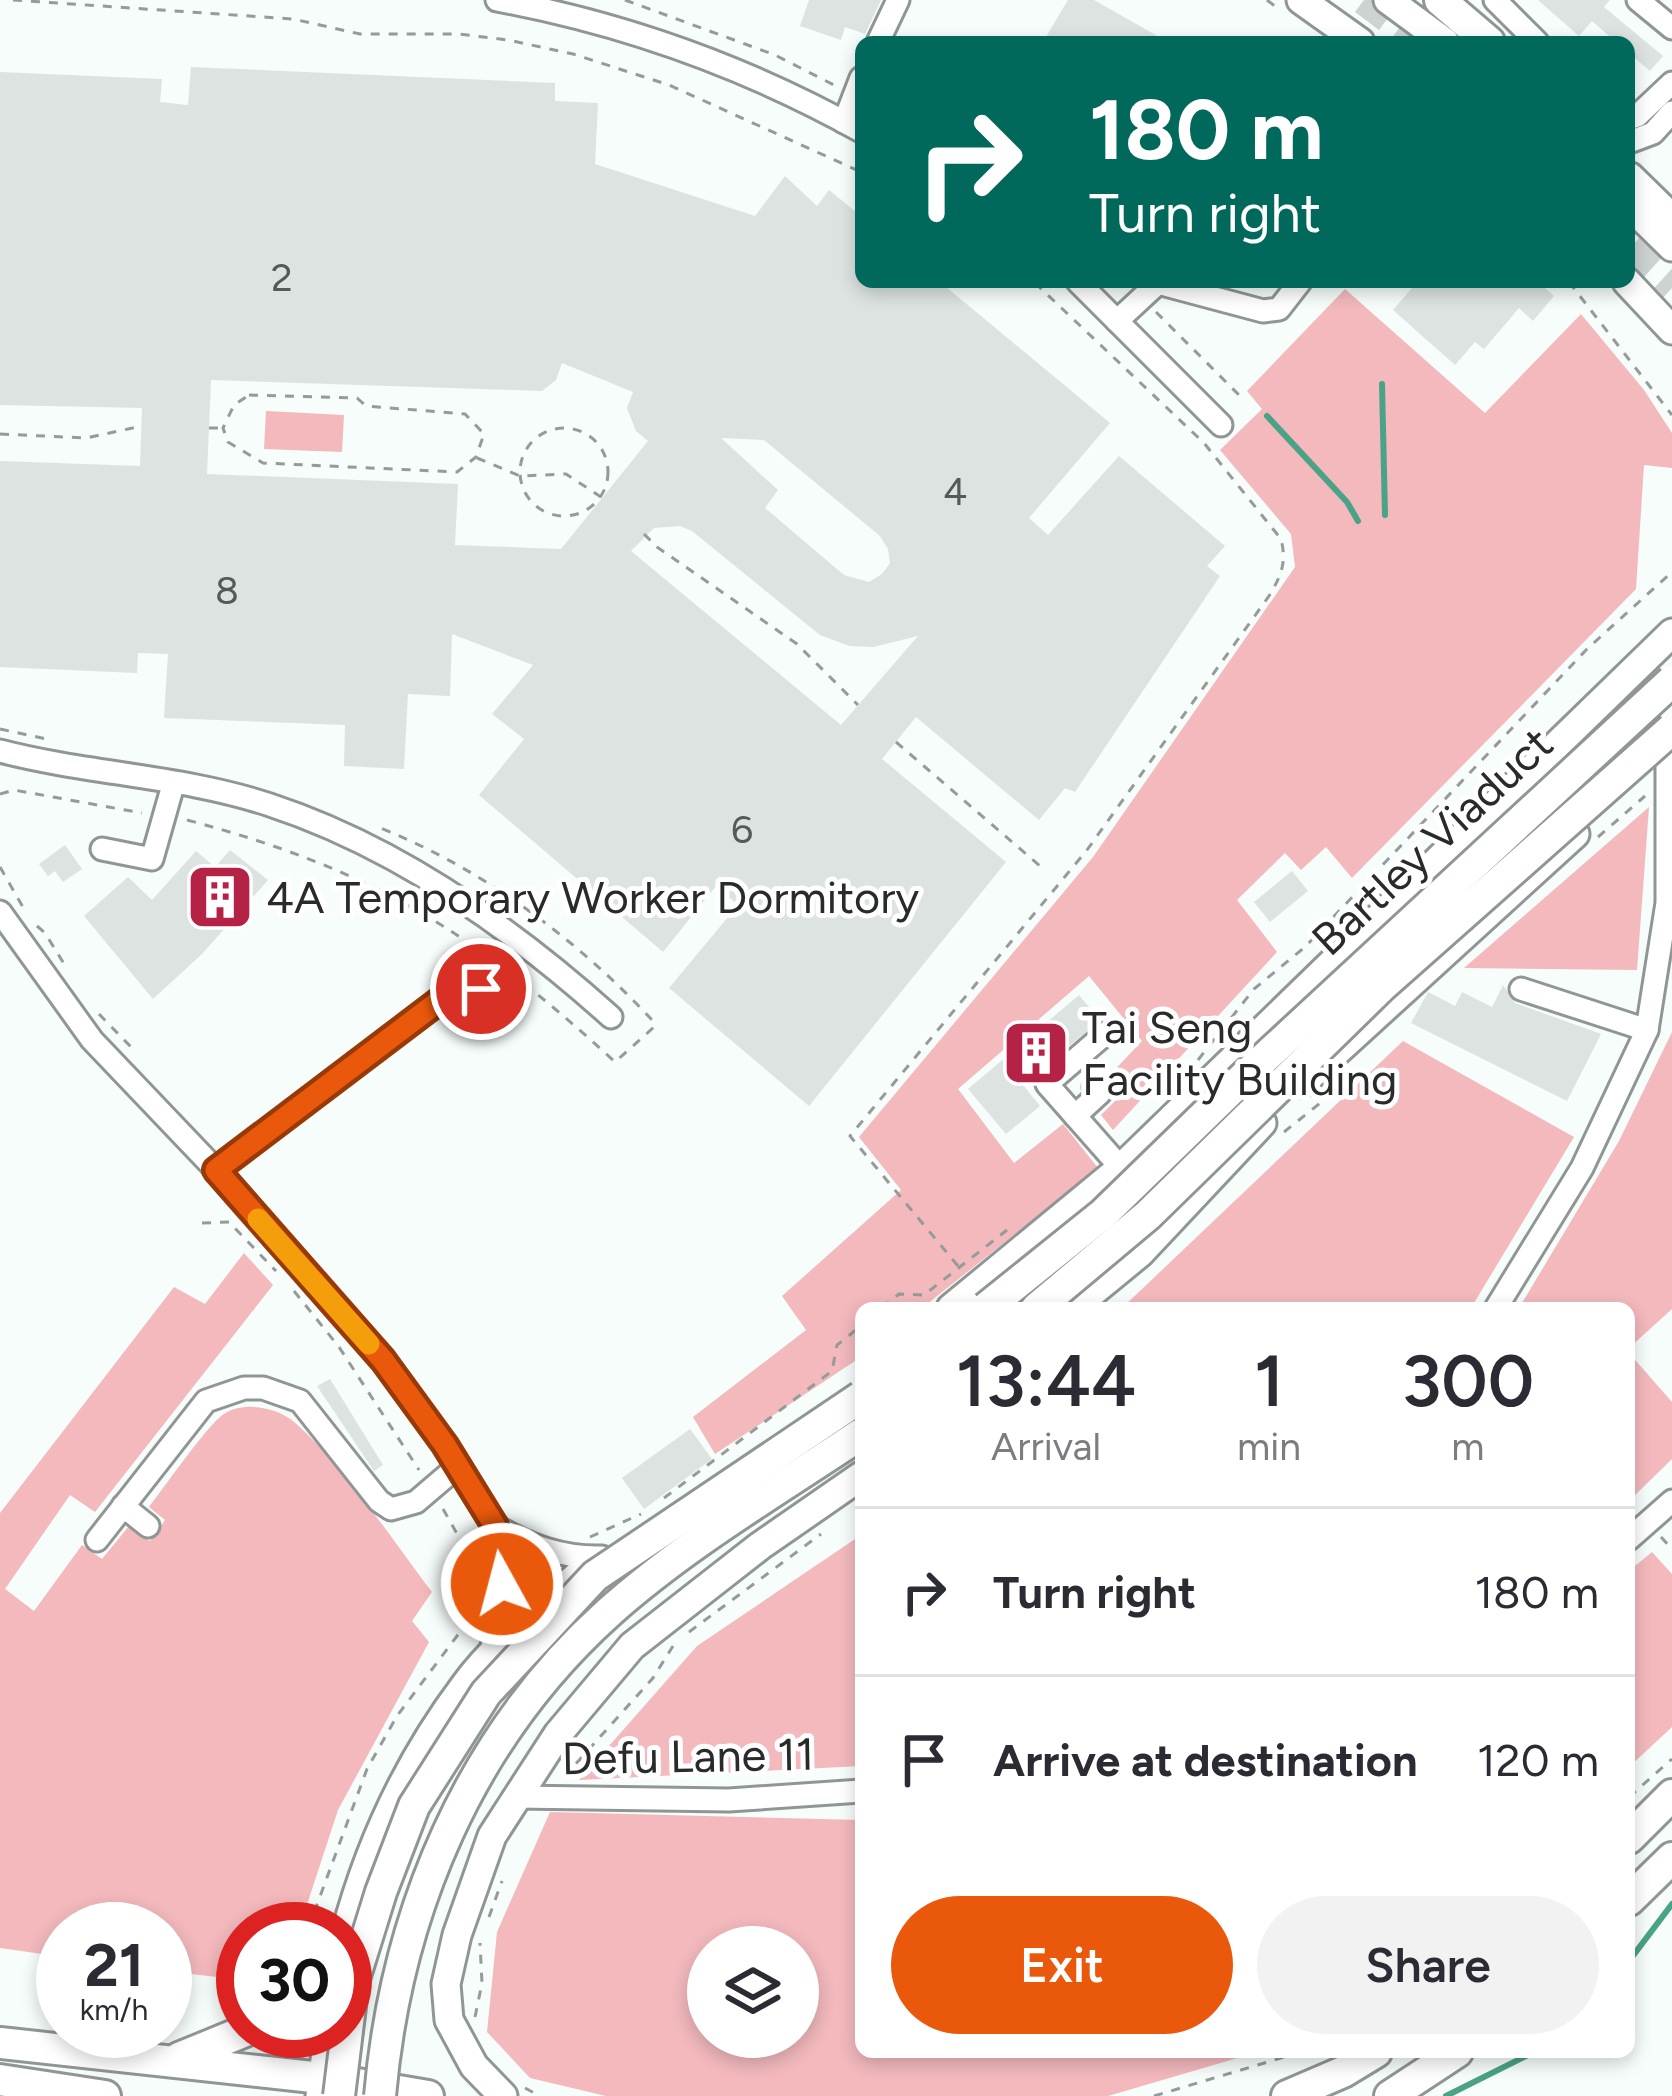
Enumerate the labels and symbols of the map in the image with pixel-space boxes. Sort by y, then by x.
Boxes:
house number: 2 [271,254,293,301]
house number: 4 [943,468,967,515]
house number: 8 [215,567,239,614]
street label: Bartley Viaduct [1301,716,1563,966]
house number: 6 [731,806,753,853]
building icon: 4A Temporary Worker Dormitory [185,862,255,932]
place label: 4A Temporary Worker Dormitory [266,870,919,924]
pin [430,938,532,1040]
place label: Tai Seng Facility Building [1082,1000,1397,1106]
building icon: Tai Seng Facility Building [1001,1018,1071,1088]
position arrow [439,1521,565,1647]
street label: Defu Lane 11 [561,1727,815,1785]
speed limit sign: 30 [216,1902,372,2058]

